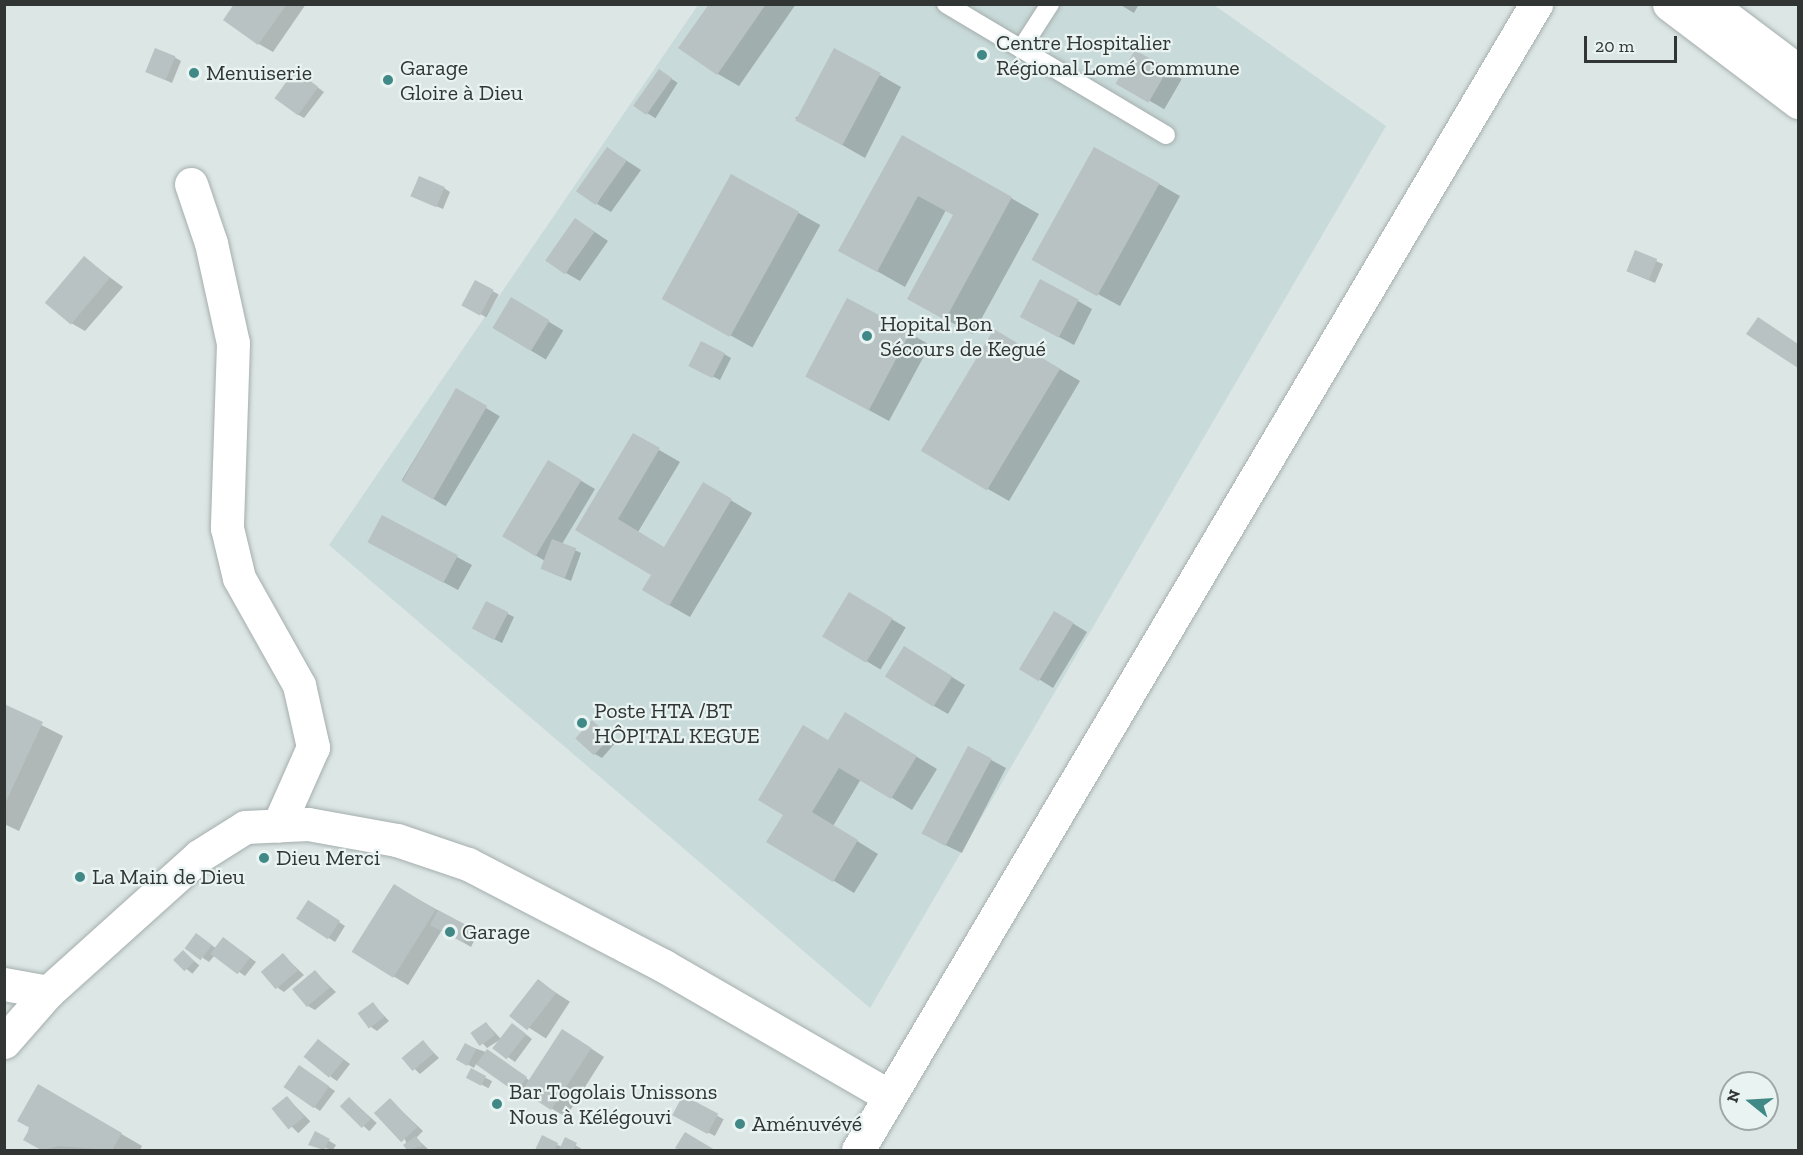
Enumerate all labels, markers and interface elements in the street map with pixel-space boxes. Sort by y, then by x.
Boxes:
scale bar [1587,24,1680,62]
place label: Centre Hospitalier Régional Lomé Commune [996,29,1240,80]
text: 20 m [1595,35,1634,57]
marker: Centre Hospitalier Régional Lomé Commune [973,46,991,64]
place label: Garage Gloire à Dieu [400,54,523,106]
place label: Menuiserie [206,60,312,86]
marker: Menuiserie [187,66,201,80]
marker: Garage Gloire à Dieu [381,73,395,87]
place label: Hopital Bon Sécours de Kegué [880,310,1046,362]
marker: Hopital Bon Sécours de Kegué [858,327,876,345]
place label: Poste HTA /BT HÔPITAL KEGUE [594,697,760,748]
marker: Poste HTA /BT HÔPITAL KEGUE [575,716,589,730]
place label: Dieu Merci [276,845,380,871]
marker: Dieu Merci [257,851,271,865]
place label: La Main de Dieu [92,864,245,890]
marker: La Main de Dieu [73,870,87,884]
place label: Garage [462,919,530,945]
marker: Garage [443,925,457,939]
north arrow [1719,1071,1779,1131]
place label: Bar Togolais Unissons Nous à Kélégouvi [509,1078,718,1130]
text: N [1722,1087,1744,1105]
marker: Bar Togolais Unissons Nous à Kélégouvi [490,1097,504,1111]
place label: Aménuvévé [752,1111,862,1137]
marker: Aménuvévé [733,1117,747,1131]

